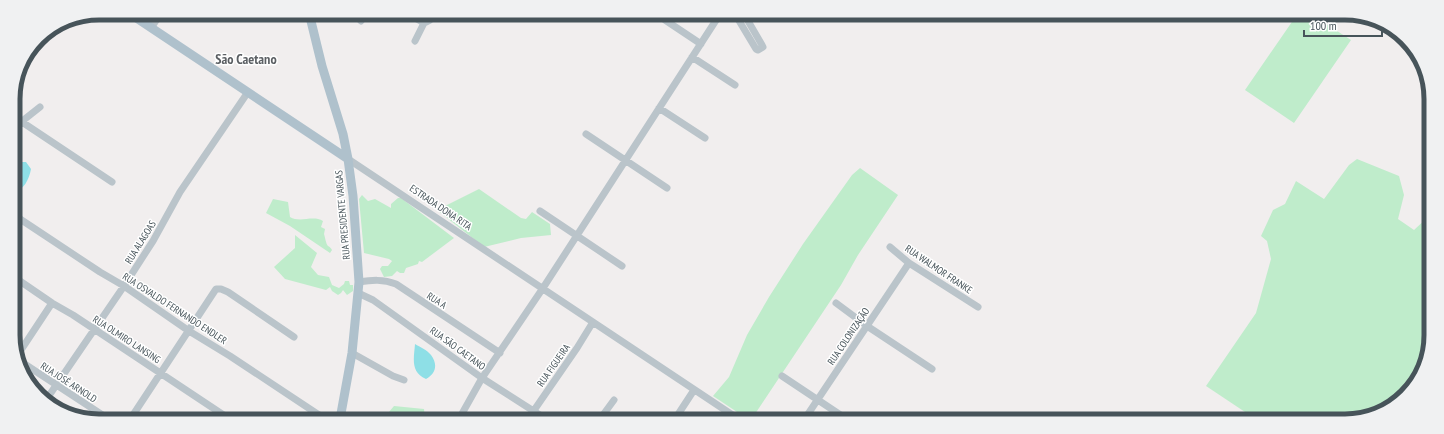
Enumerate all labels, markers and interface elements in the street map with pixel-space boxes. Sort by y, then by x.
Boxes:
scale bar [1304,12,1382,38]
text: 100 m [1310,18,1337,33]
district label: São Caetano [215,50,277,68]
street label: RUA PRESIDENTE VARGAS [332,170,353,260]
street label: ESTRADA DONA RITA [407,182,475,233]
street label: RUA ALAGOAS [122,218,159,266]
street label: RUA WALMOR FRANKE [903,242,975,297]
street label: RUA OSVALDO FERNANDO ENDLER [120,270,230,347]
street label: RUA A [424,289,449,312]
street label: RUA COLONIZAÇÃO [825,305,873,367]
street label: RUA OLMIRO LANSING [90,313,163,366]
street label: RUA SÃO CAETANO [427,324,489,373]
street label: RUA FIGUEIRA [534,341,573,389]
street label: RUA JOSÉ ARNOLD [38,359,99,405]

